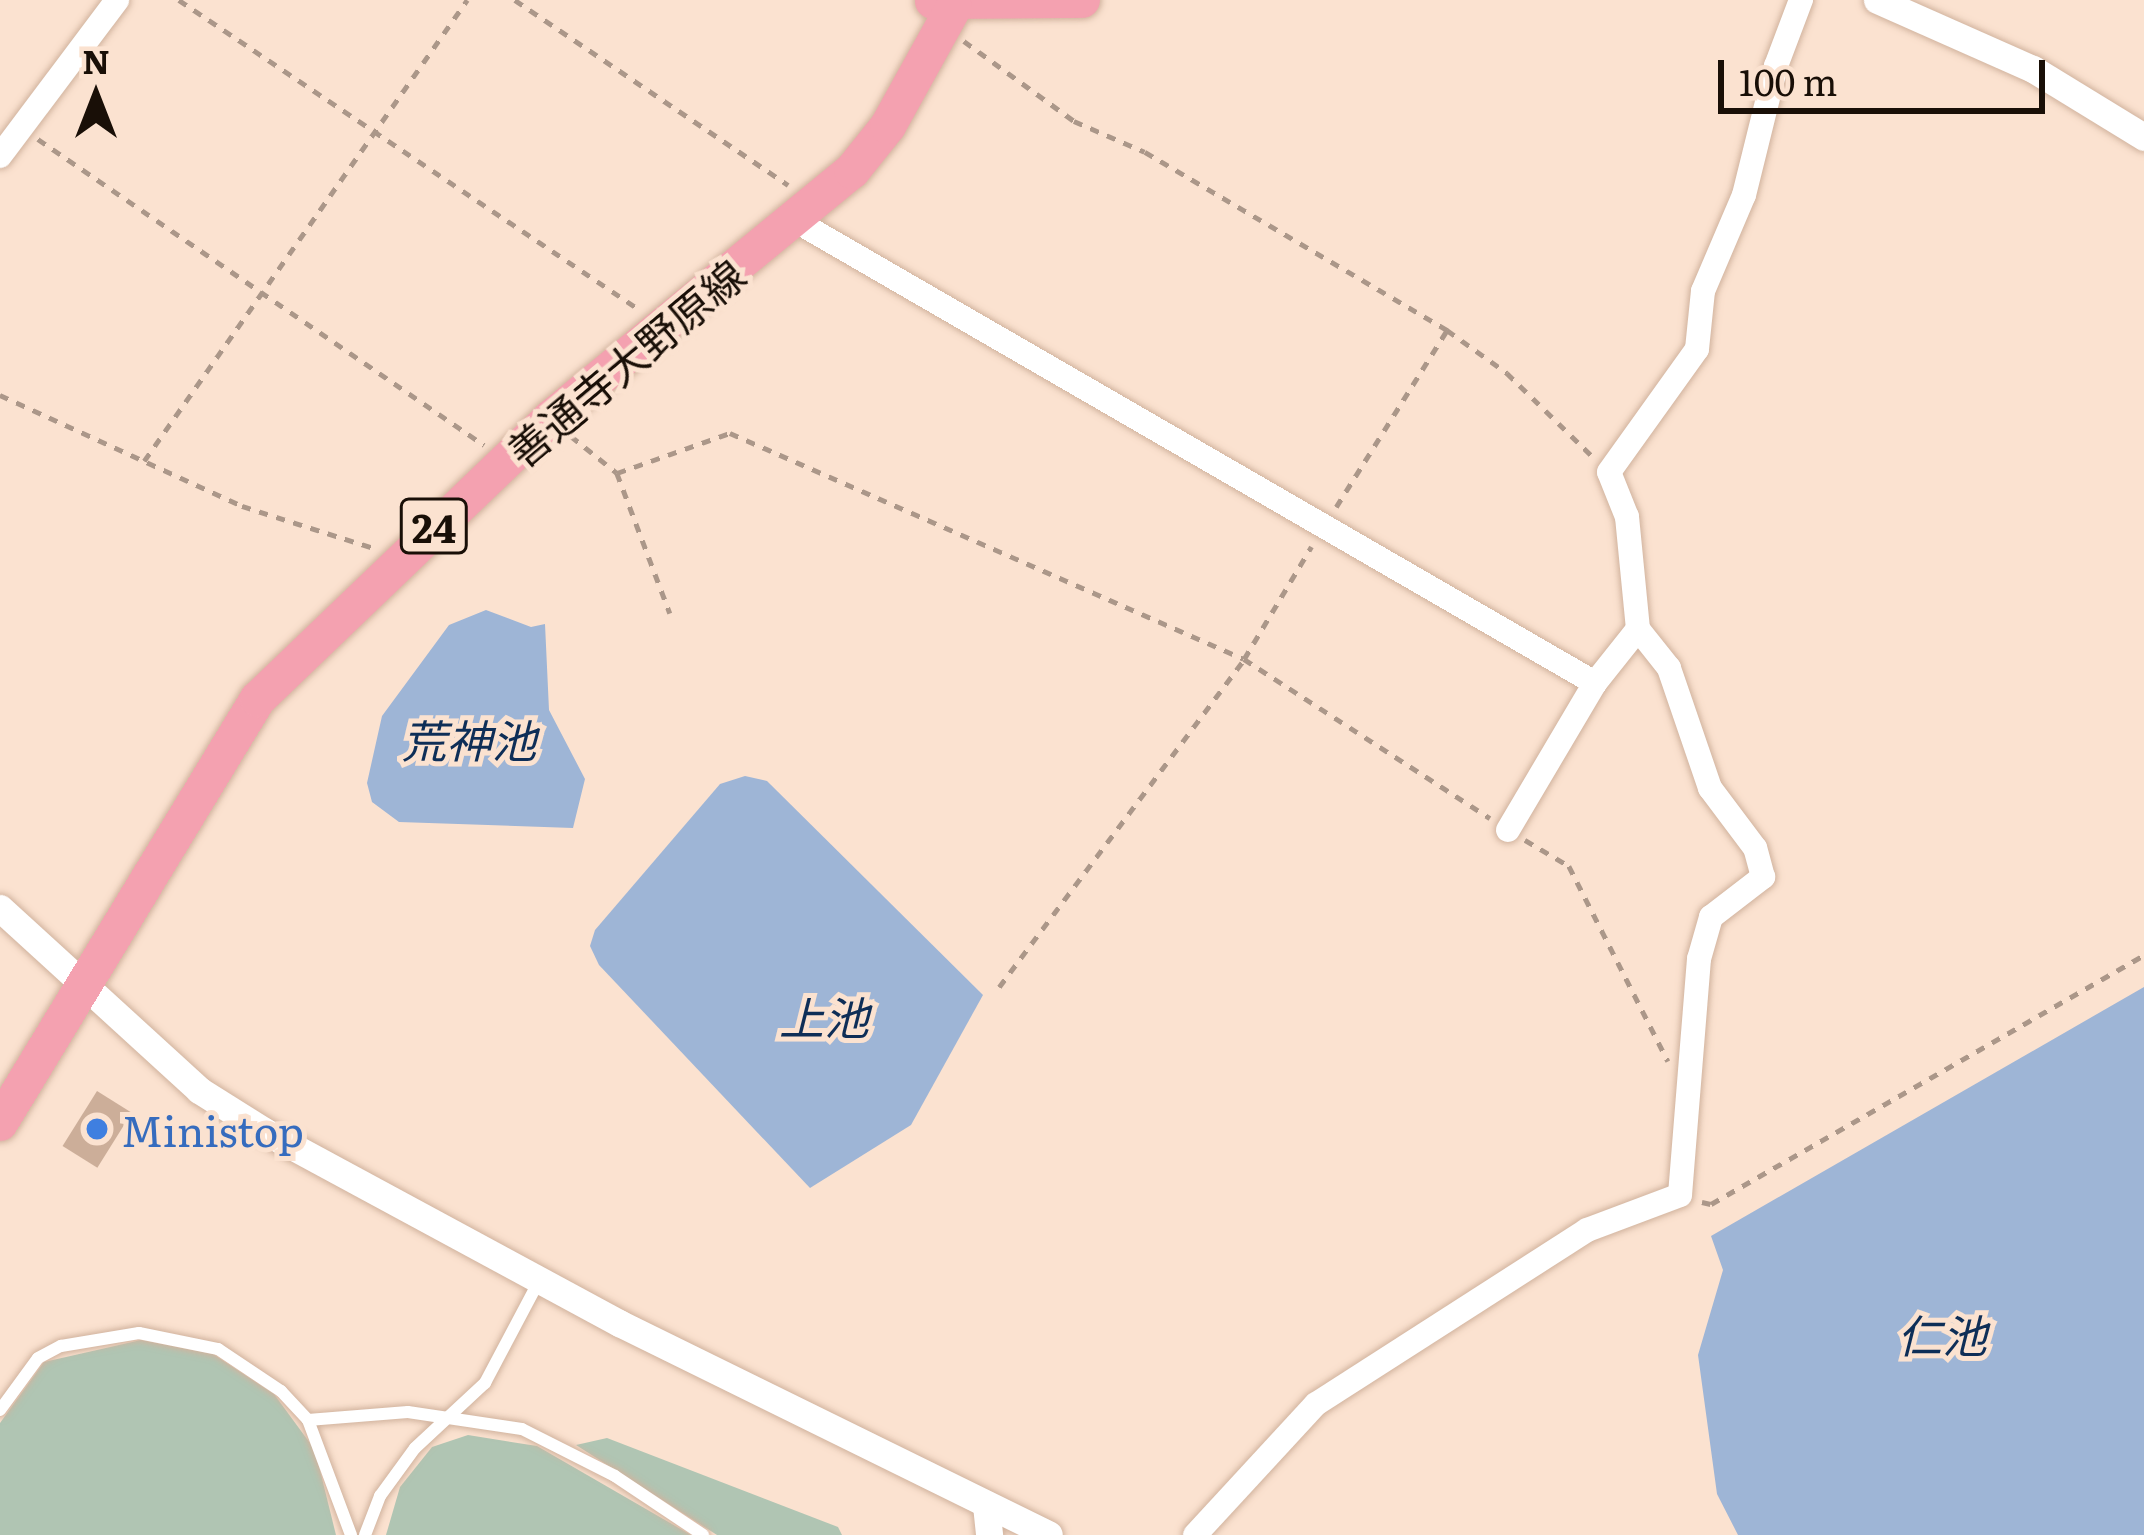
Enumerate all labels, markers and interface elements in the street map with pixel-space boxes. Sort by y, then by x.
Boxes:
text: N [82,35,110,84]
north arrow [36,36,156,156]
scale bar [1724,36,2051,110]
text: 100 m [1739,54,1837,107]
street label: 善通寺大野原線 [496,248,754,476]
road number: 24 [398,493,470,559]
water label: 荒神池 [402,712,536,766]
water label: 上池 [779,989,869,1043]
place label: Ministop [121,1104,304,1154]
marker: Ministop [84,1116,110,1142]
water label: 仁池 [1897,1307,1987,1361]

